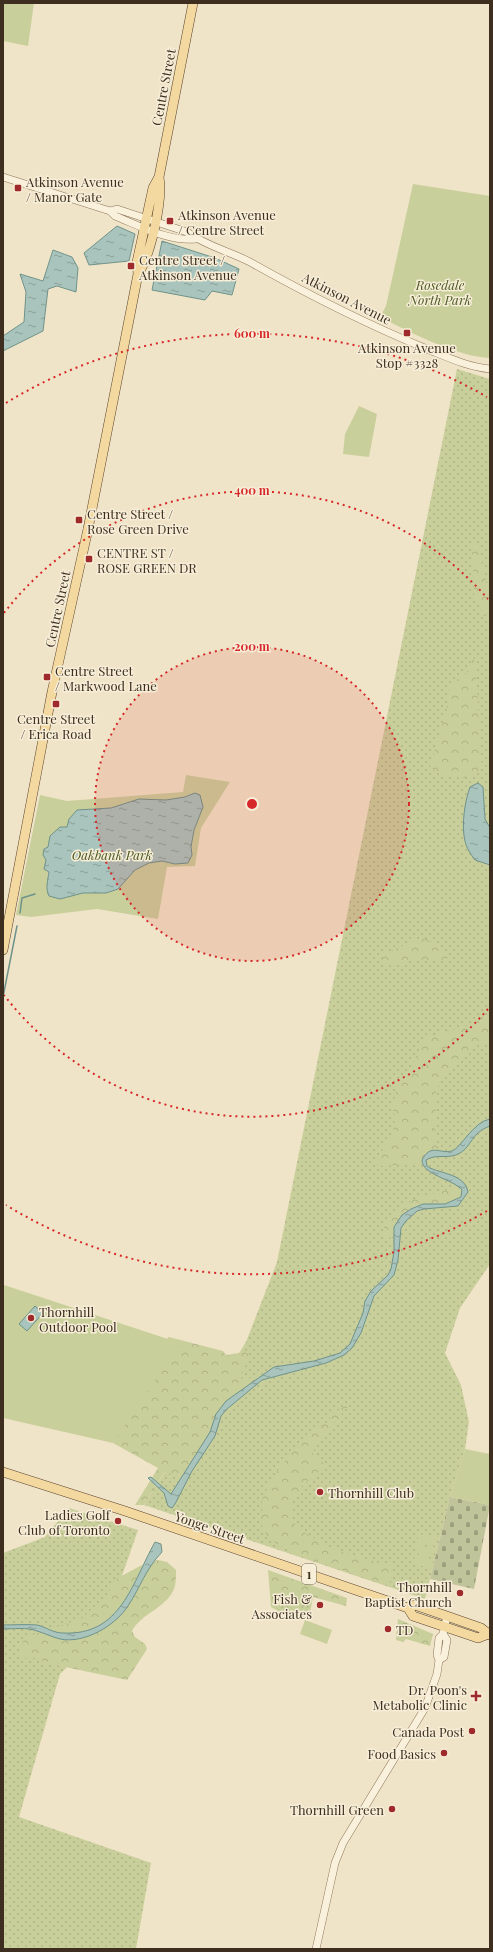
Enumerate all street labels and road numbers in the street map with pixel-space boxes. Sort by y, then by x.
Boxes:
street label: Centre Street [147,47,179,127]
street label: Atkinson Avenue [299,268,395,328]
street label: Centre Street [41,569,74,649]
street label: Yonge Street [172,1507,248,1547]
road number: 1 [302,1564,316,1584]

